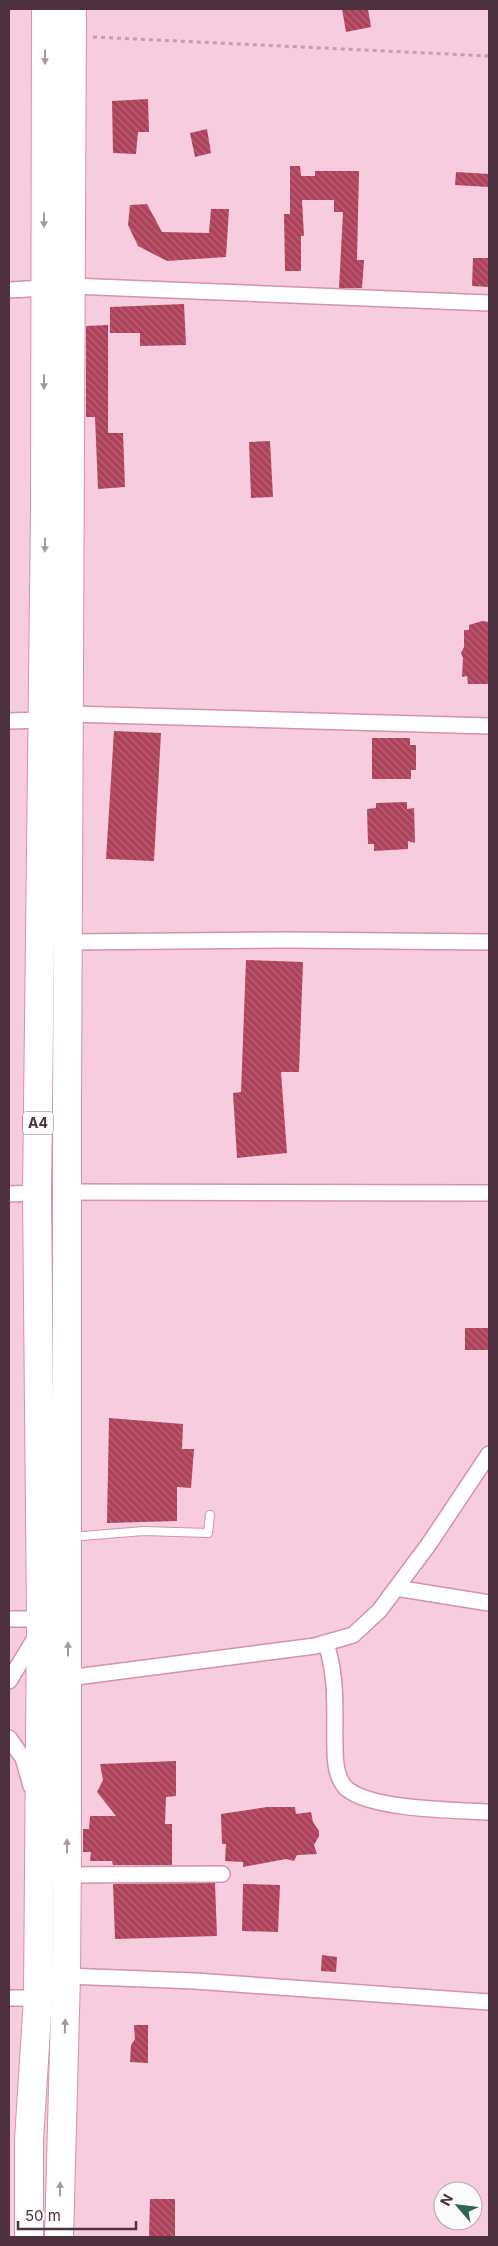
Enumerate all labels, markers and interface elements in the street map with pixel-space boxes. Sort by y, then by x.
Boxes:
one-way arrow [41,50,49,66]
one-way arrow [40,212,48,228]
one-way arrow [40,375,48,391]
one-way arrow [41,537,49,553]
road number: A4 [23,1112,53,1134]
one-way arrow [64,1640,72,1656]
one-way arrow [63,1838,71,1854]
one-way arrow [61,2018,69,2034]
one-way arrow [56,2180,64,2196]
north arrow [433,2181,483,2231]
text: N [436,2191,456,2208]
scale bar [18,2198,135,2230]
text: 50 m [25,2206,61,2225]

